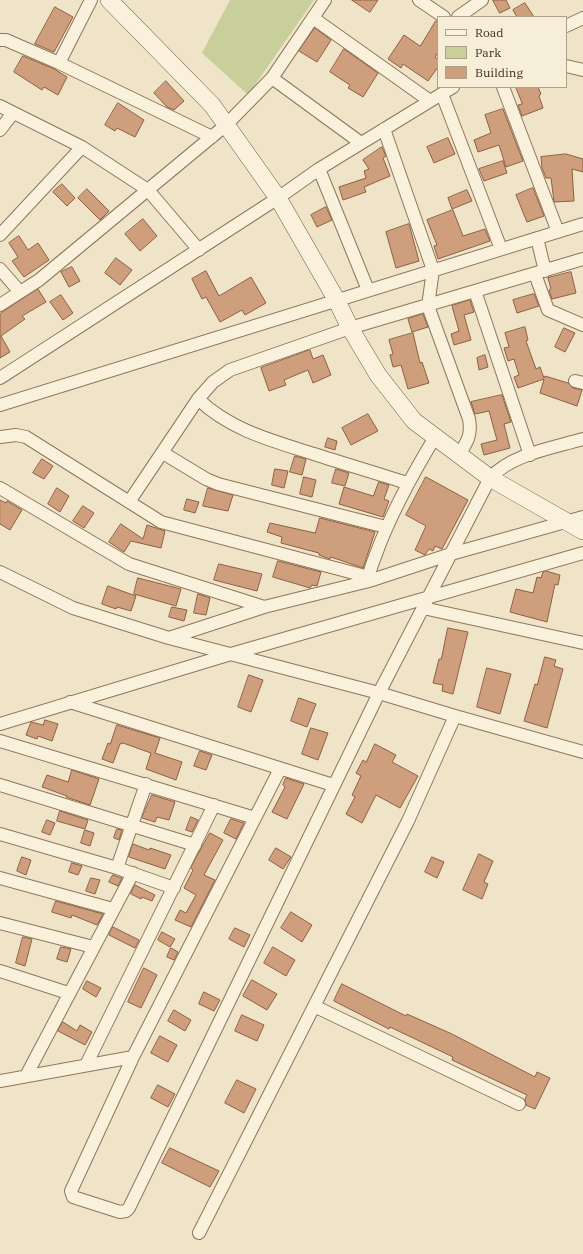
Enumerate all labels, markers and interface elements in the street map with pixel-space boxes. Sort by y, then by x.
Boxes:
legend [437,16,567,88]
text: Road [475,25,504,40]
text: Park [475,45,501,60]
text: Building [475,65,523,80]

